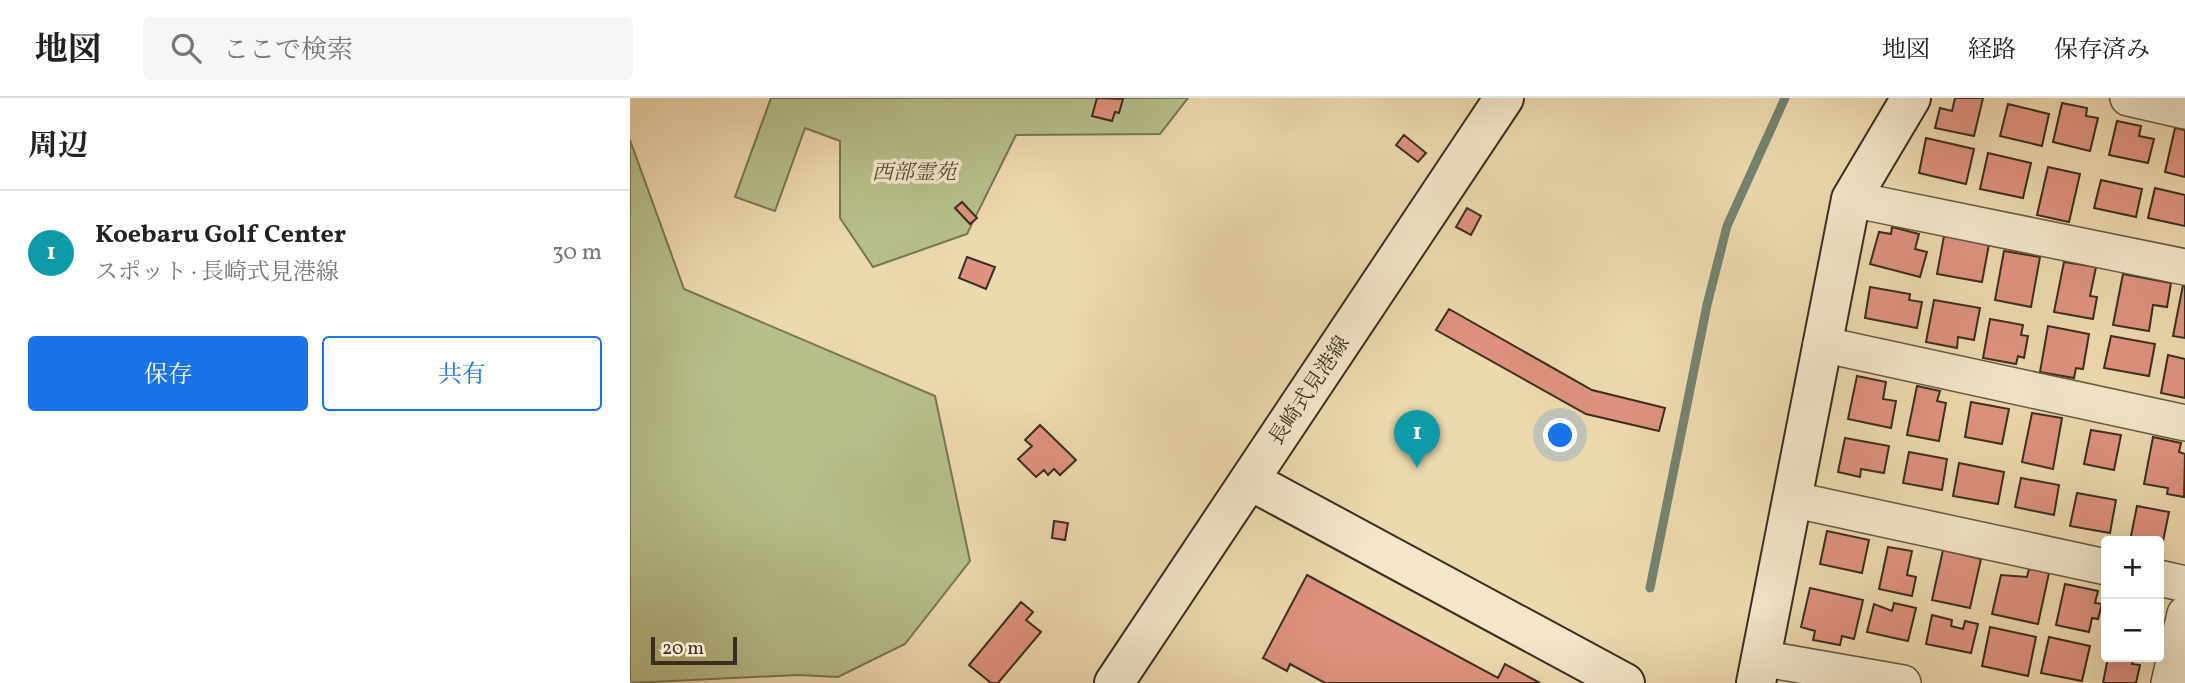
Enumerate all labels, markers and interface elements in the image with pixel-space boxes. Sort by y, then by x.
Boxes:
search box [143,17,633,80]
text: 地図 [35,29,101,75]
icon: search [167,29,205,67]
text: ここで検索 [223,33,353,69]
text: 地図 [1882,34,1930,68]
text: 経路 [1968,34,2016,68]
text: 保存済み [2054,34,2150,68]
text: 周辺 [28,126,88,168]
park label: 西部霊苑 [872,159,959,188]
text: Koebaru Golf Center [95,217,346,253]
text: 1 [46,237,56,269]
text: 30 m [552,237,602,269]
text: スポット · 長崎式見港線 [95,257,339,289]
street label: 長崎式見港線 [1263,331,1357,451]
button: 保存 [28,336,308,411]
button: 共有 [322,336,602,411]
pin: 1 [1394,410,1440,468]
your location [1543,418,1577,452]
map controls [2101,536,2164,662]
button: + [2101,536,2164,599]
button: − [2101,599,2164,662]
scale bar [651,634,737,666]
text: 20 m [662,636,704,662]

